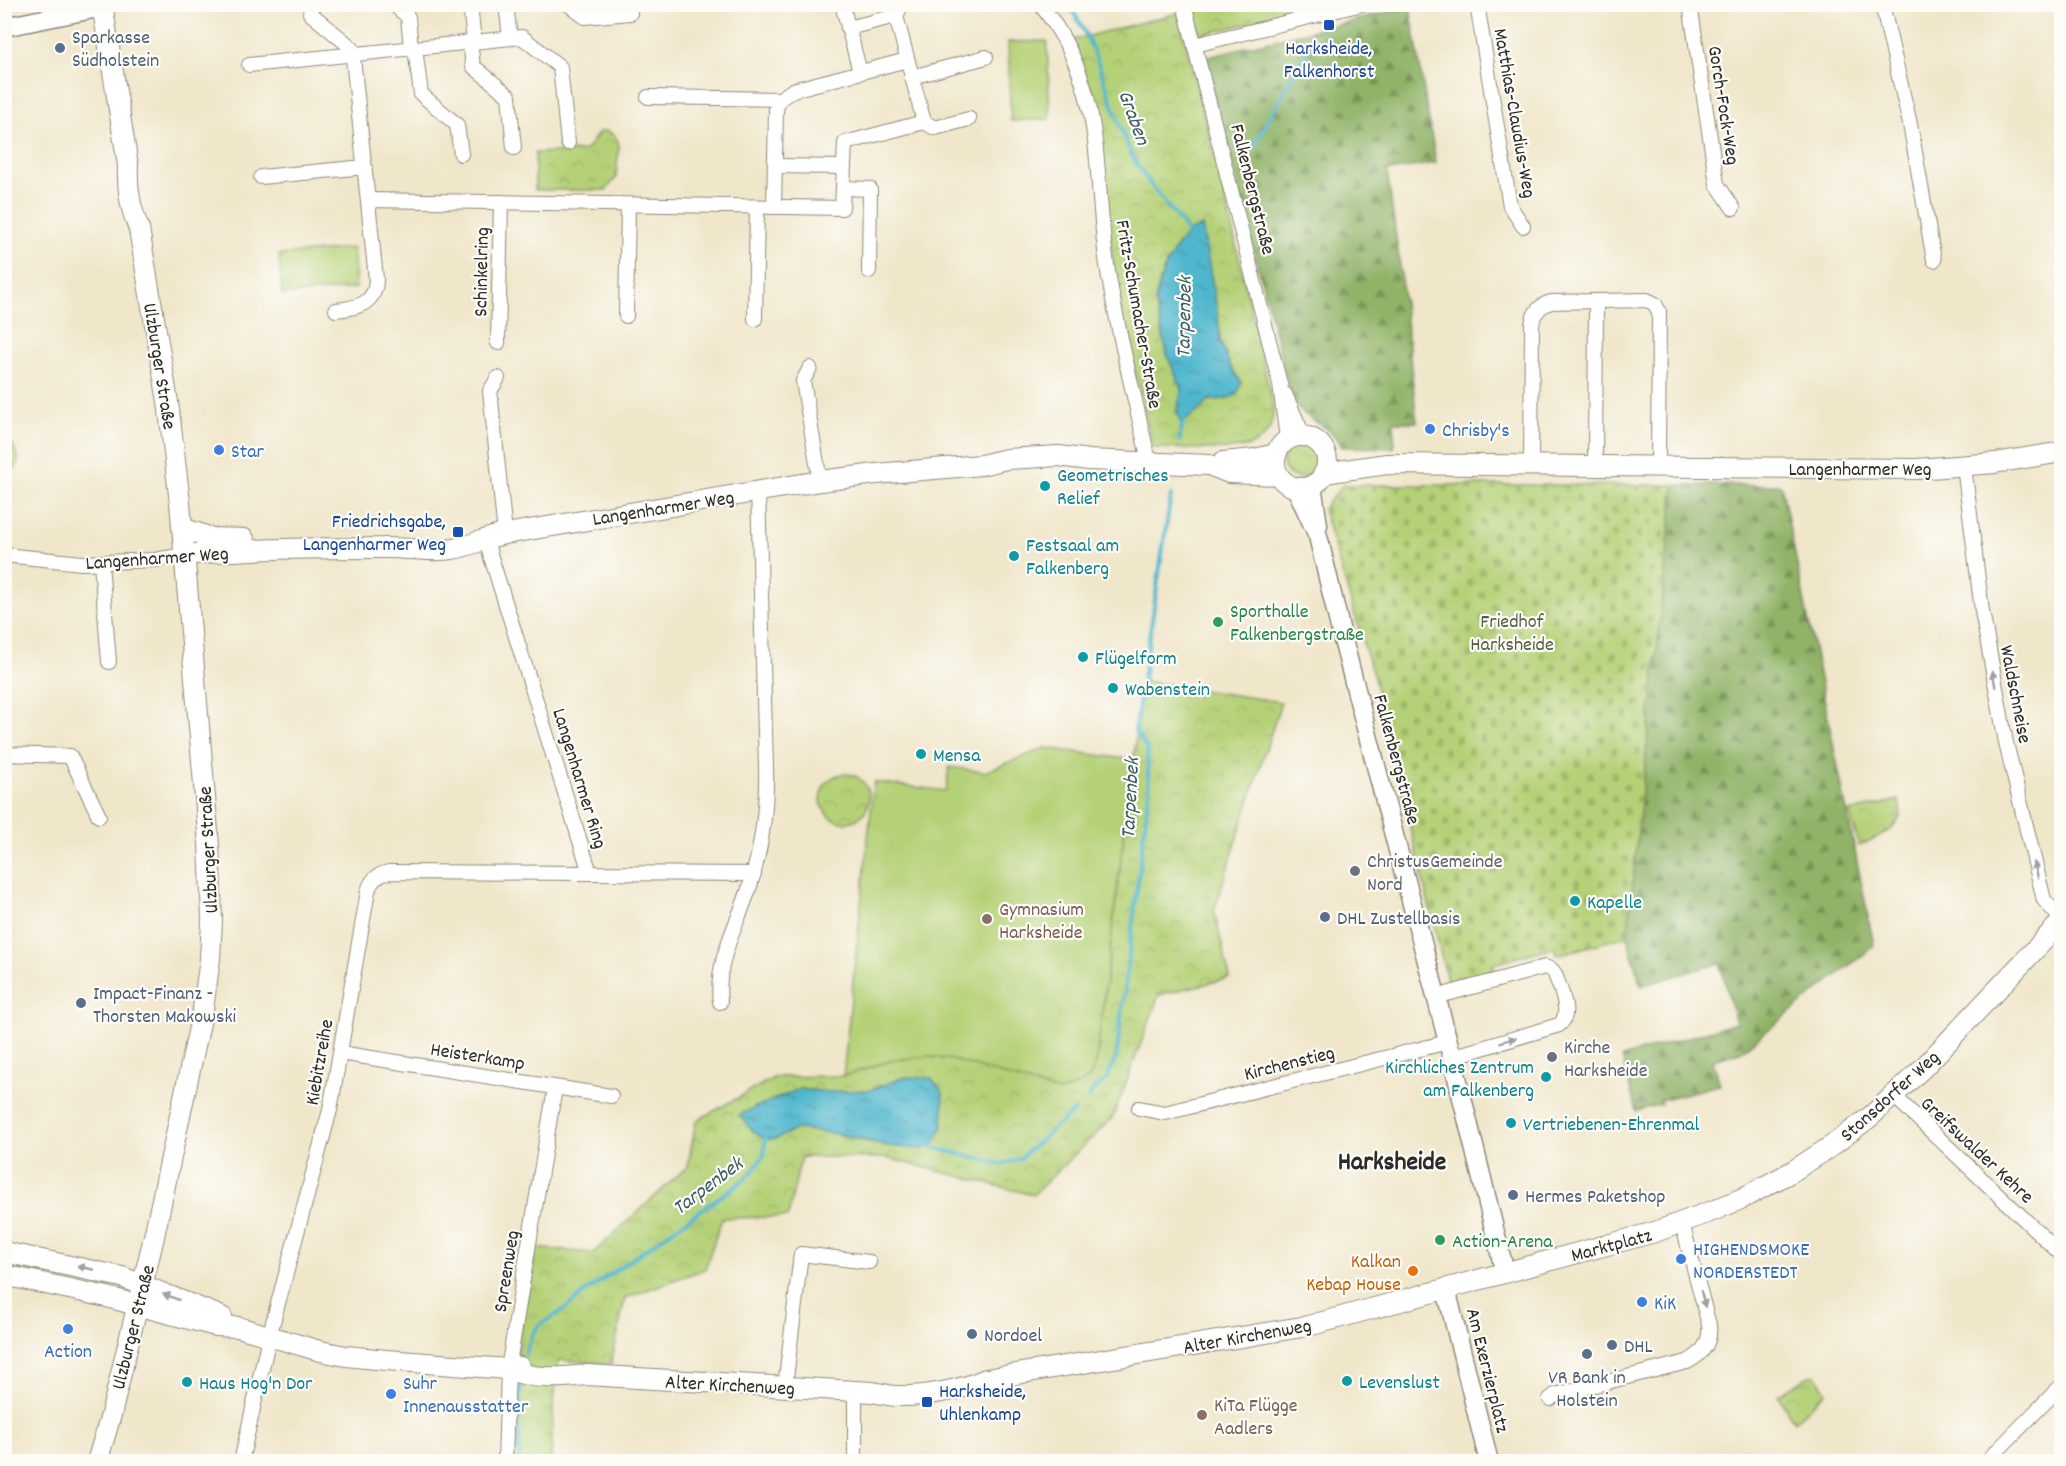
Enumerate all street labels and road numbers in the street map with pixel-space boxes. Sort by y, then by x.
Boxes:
street label: Matthias-Claudius-Weg [1484,26,1542,201]
street label: Gorch-Fock-Weg [1699,44,1745,167]
street label: Falkenbergstraße [1221,121,1281,258]
street label: Fritz-Schumacher-Straße [1107,218,1167,411]
street label: Schinkelring [468,227,498,317]
street label: Ulzburger Straße [134,301,182,432]
street label: Langenharmer Weg [1788,457,1932,485]
street label: Langenharmer Weg [591,485,736,535]
street label: Langenharmer Weg [85,541,230,579]
street label: Waldschneise [1991,643,2037,746]
street label: Falkenbergstraße [1364,692,1426,828]
street label: Langenharmer Ring [543,705,613,853]
street label: Ulzburger Straße [193,785,227,914]
street label: Kiebitzreihe [300,1017,342,1108]
street label: Heisterkamp [428,1037,527,1079]
street label: Kirchenstieg [1241,1040,1338,1090]
street label: Stonsdorfer Weg [1835,1045,1947,1150]
street label: Greifswalder Kehre [1913,1091,2039,1211]
street label: Marktplatz [1568,1223,1656,1271]
street label: Spreenweg [488,1228,528,1315]
street label: Ulzburger Straße [106,1262,164,1393]
street label: Am Exerzierplatz [1457,1305,1515,1436]
street label: Alter Kirchenweg [1181,1313,1314,1363]
street label: Alter Kirchenweg [664,1370,795,1404]

